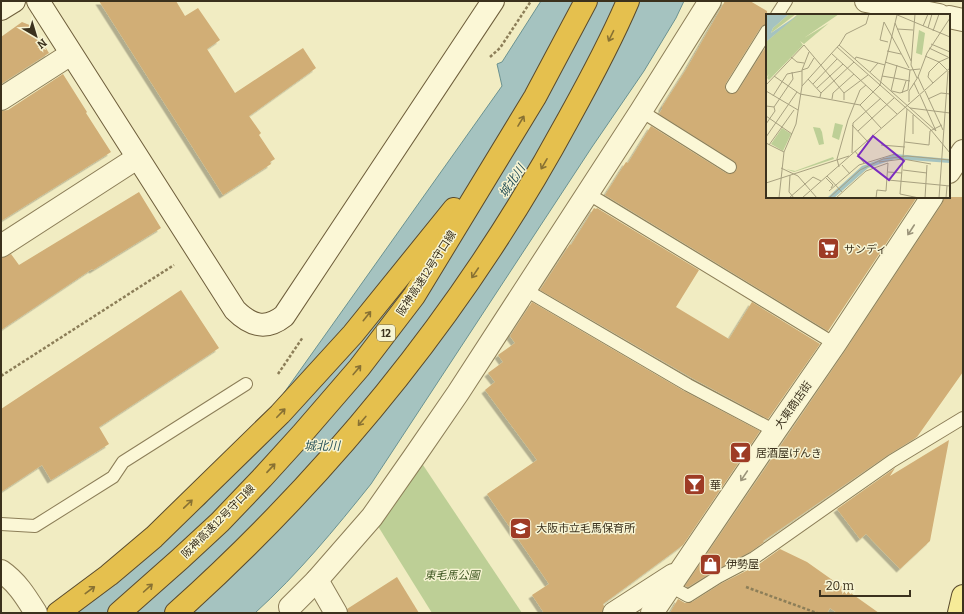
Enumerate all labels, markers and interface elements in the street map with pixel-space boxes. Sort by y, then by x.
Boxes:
inset map [766,14,950,198]
north arrow [16,16,56,56]
one-way arrow [607,30,614,42]
text: N [34,36,49,52]
one-way arrow [517,115,525,127]
one-way arrow [540,158,548,170]
water label: 城北川 [496,161,529,200]
one-way arrow [907,224,915,235]
street label: 阪神高速12号守口線 [394,228,459,318]
supermarket icon: サンディ [816,236,842,262]
place label: サンディ [844,243,887,256]
one-way arrow [471,268,479,279]
one-way arrow [363,311,371,322]
road number: 12 [377,325,395,341]
one-way arrow [353,365,362,375]
street label: 大東商店街 [772,379,815,432]
one-way arrow [276,408,285,419]
one-way arrow [358,416,367,427]
water label: 城北川 [304,439,342,453]
bar icon: 居酒屋げんき [728,440,754,466]
place label: 居酒屋げんき [756,447,822,460]
one-way arrow [267,462,276,473]
one-way arrow [740,471,748,482]
bar icon: 華 [681,472,707,498]
place label: 華 [710,479,721,492]
street label: 阪神高速12号守口線 [179,482,258,561]
one-way arrow [183,500,193,509]
school or university icon: 大阪市立毛馬保育所 [508,515,534,541]
place label: 大阪市立毛馬保育所 [536,522,636,535]
shop icon: 伊勢屋 [698,551,724,577]
place label: 伊勢屋 [726,558,759,571]
park label: 東毛馬公園 [425,569,481,582]
scale bar [820,572,910,598]
text: 20 m [826,579,855,593]
one-way arrow [143,583,153,592]
one-way arrow [84,585,95,594]

